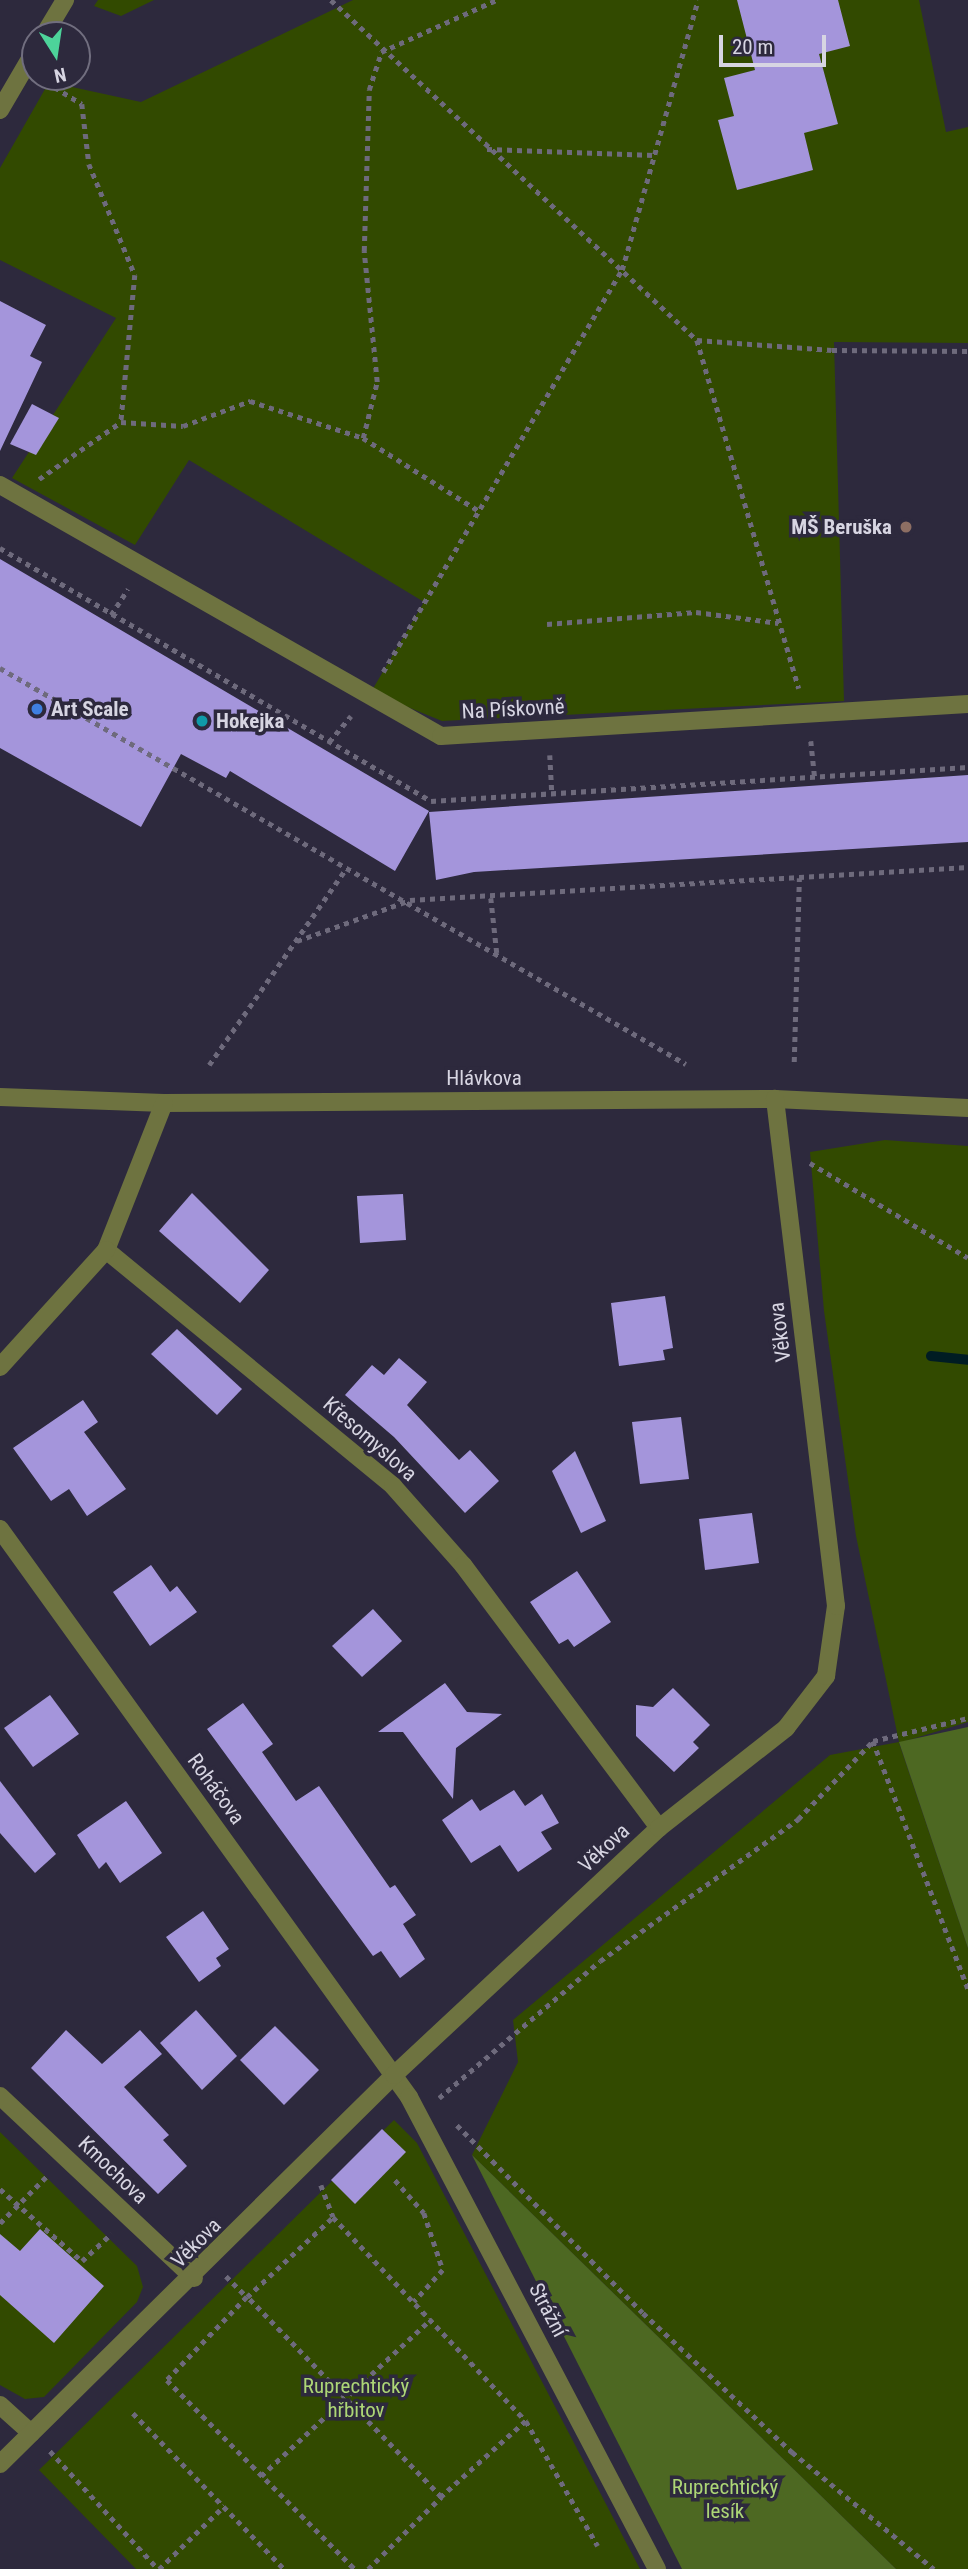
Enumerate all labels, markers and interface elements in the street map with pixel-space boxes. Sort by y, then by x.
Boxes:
north arrow [21,21,91,91]
scale bar [723,21,830,65]
text: 20 m [732,35,773,59]
text: N [52,63,68,88]
place label: MŠ Beruška [791,514,892,540]
marker: MŠ Beruška [898,519,914,535]
street label: Na Pískovně [461,694,565,724]
place label: Art Scale [51,696,129,722]
marker: Art Scale [29,701,45,717]
place label: Hokejka [216,708,284,734]
marker: Hokejka [194,713,210,729]
street label: Hlávkova [446,1065,522,1091]
street label: Věkova [764,1301,796,1363]
street label: Křesomyslova [318,1391,422,1487]
street label: Roháčova [182,1749,250,1829]
street label: Věkova [574,1818,634,1878]
street label: Kmochova [73,2131,153,2209]
street label: Věkova [166,2213,226,2273]
street label: Strážní [523,2279,573,2341]
park label: Ruprechtický hřbitov [303,2373,409,2423]
park label: Ruprechtický lesík [672,2474,778,2524]

